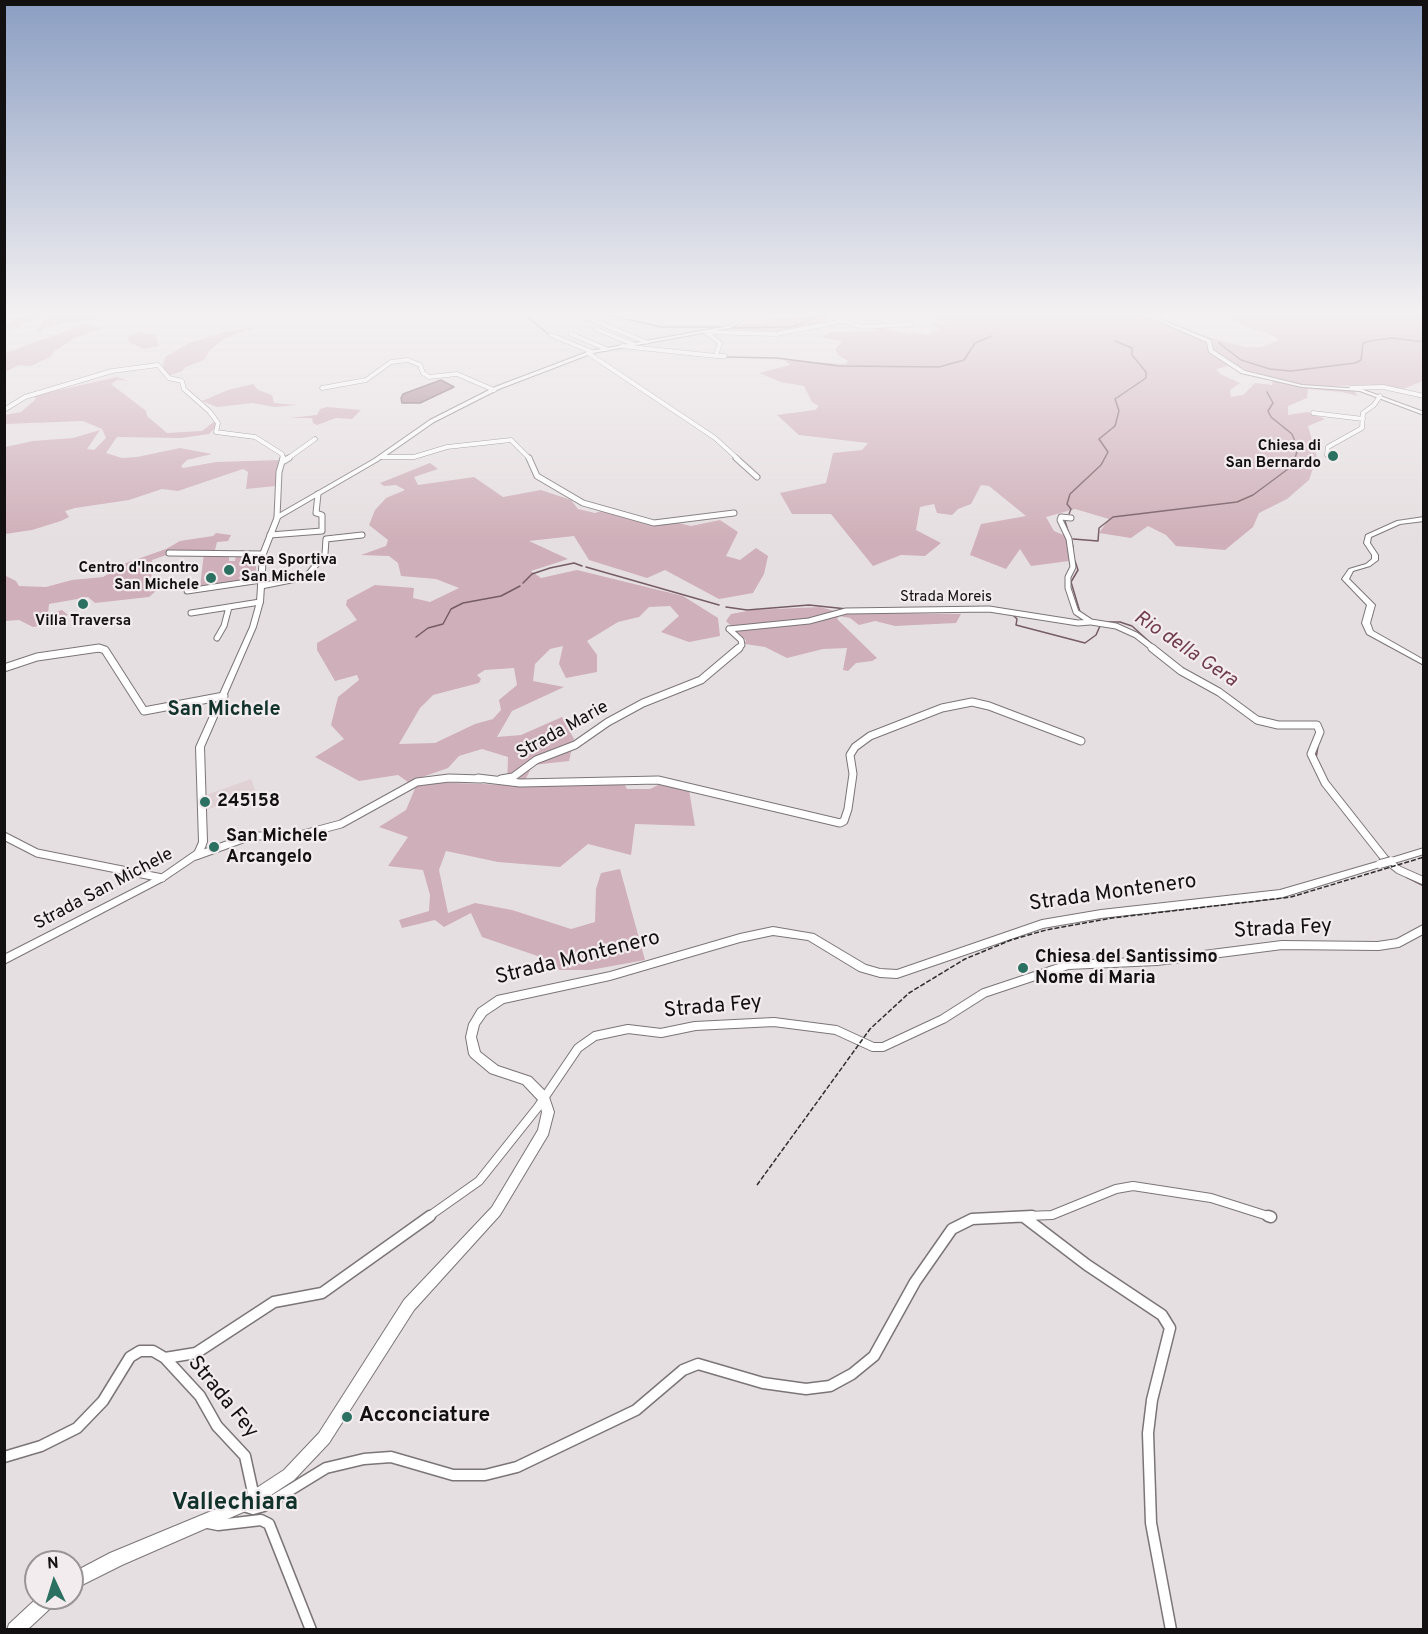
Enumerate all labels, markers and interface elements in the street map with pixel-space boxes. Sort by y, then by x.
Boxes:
place label: Chiesa di San Bernardo [1225,438,1321,473]
marker: Chiesa di San Bernardo [1326,449,1340,463]
place label: Area Sportiva San Michele [241,552,337,587]
place label: Centro d'Incontro San Michele [79,560,199,595]
marker: Area Sportiva San Michele [222,563,236,577]
marker: Centro d'Incontro San Michele [204,571,218,585]
street label: Strada Moreis [900,589,992,607]
marker: Villa Traversa [76,597,90,611]
water label: Rio della Gera [1129,606,1241,694]
place label: Villa Traversa [35,613,131,631]
street label: Strada Marie [513,697,613,765]
district label: San Michele [167,699,281,723]
place label: 245158 [217,791,280,813]
marker: 245158 [198,795,212,809]
place label: San Michele Arcangelo [226,826,328,868]
marker: San Michele Arcangelo [207,840,221,854]
street label: Strada San Michele [31,844,177,936]
street label: Strada Montenero [1028,870,1198,918]
street label: Strada Fey [1233,915,1333,945]
street label: Strada Montenero [493,926,663,992]
place label: Chiesa del Santissimo Nome di Maria [1035,947,1218,990]
marker: Chiesa del Santissimo Nome di Maria [1016,961,1030,975]
street label: Strada Fey [663,991,763,1025]
street label: Strada Fey [181,1352,263,1444]
place label: Acconciature [359,1404,490,1430]
marker: Acconciature [340,1410,354,1424]
district label: Vallechiara [172,1490,298,1518]
north arrow [24,1550,84,1610]
text: N [46,1554,59,1574]

